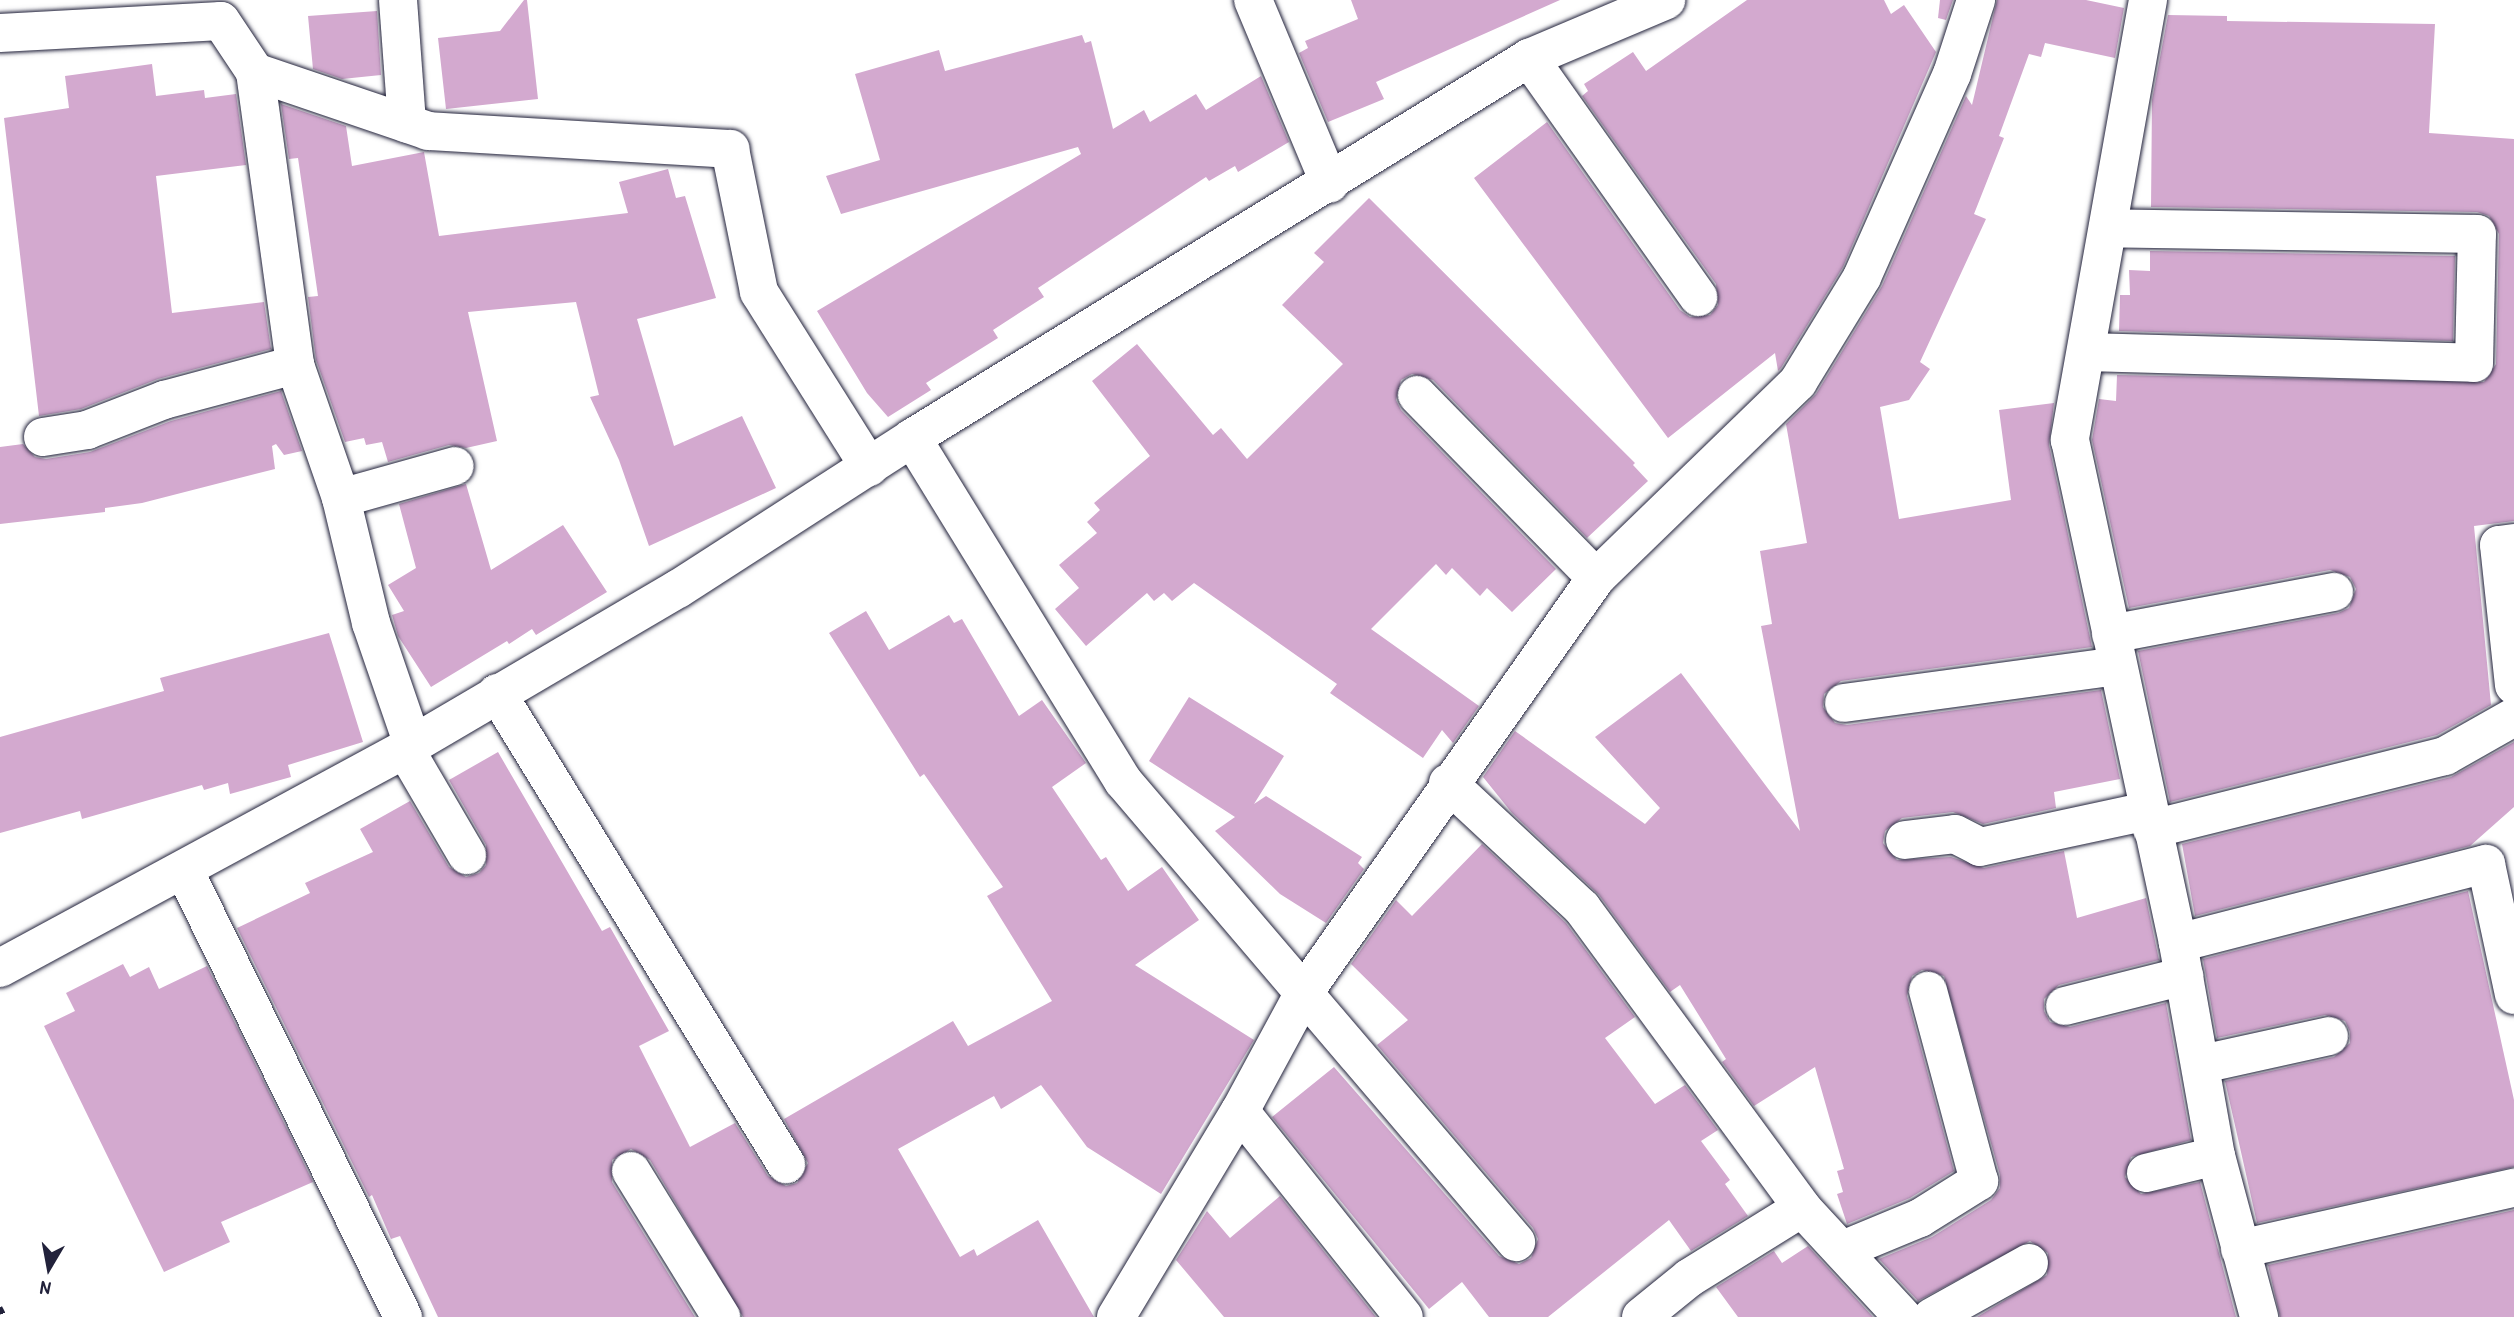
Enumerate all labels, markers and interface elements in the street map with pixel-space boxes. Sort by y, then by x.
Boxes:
north arrow [14,1233,84,1303]
text: N [38,1275,53,1302]

